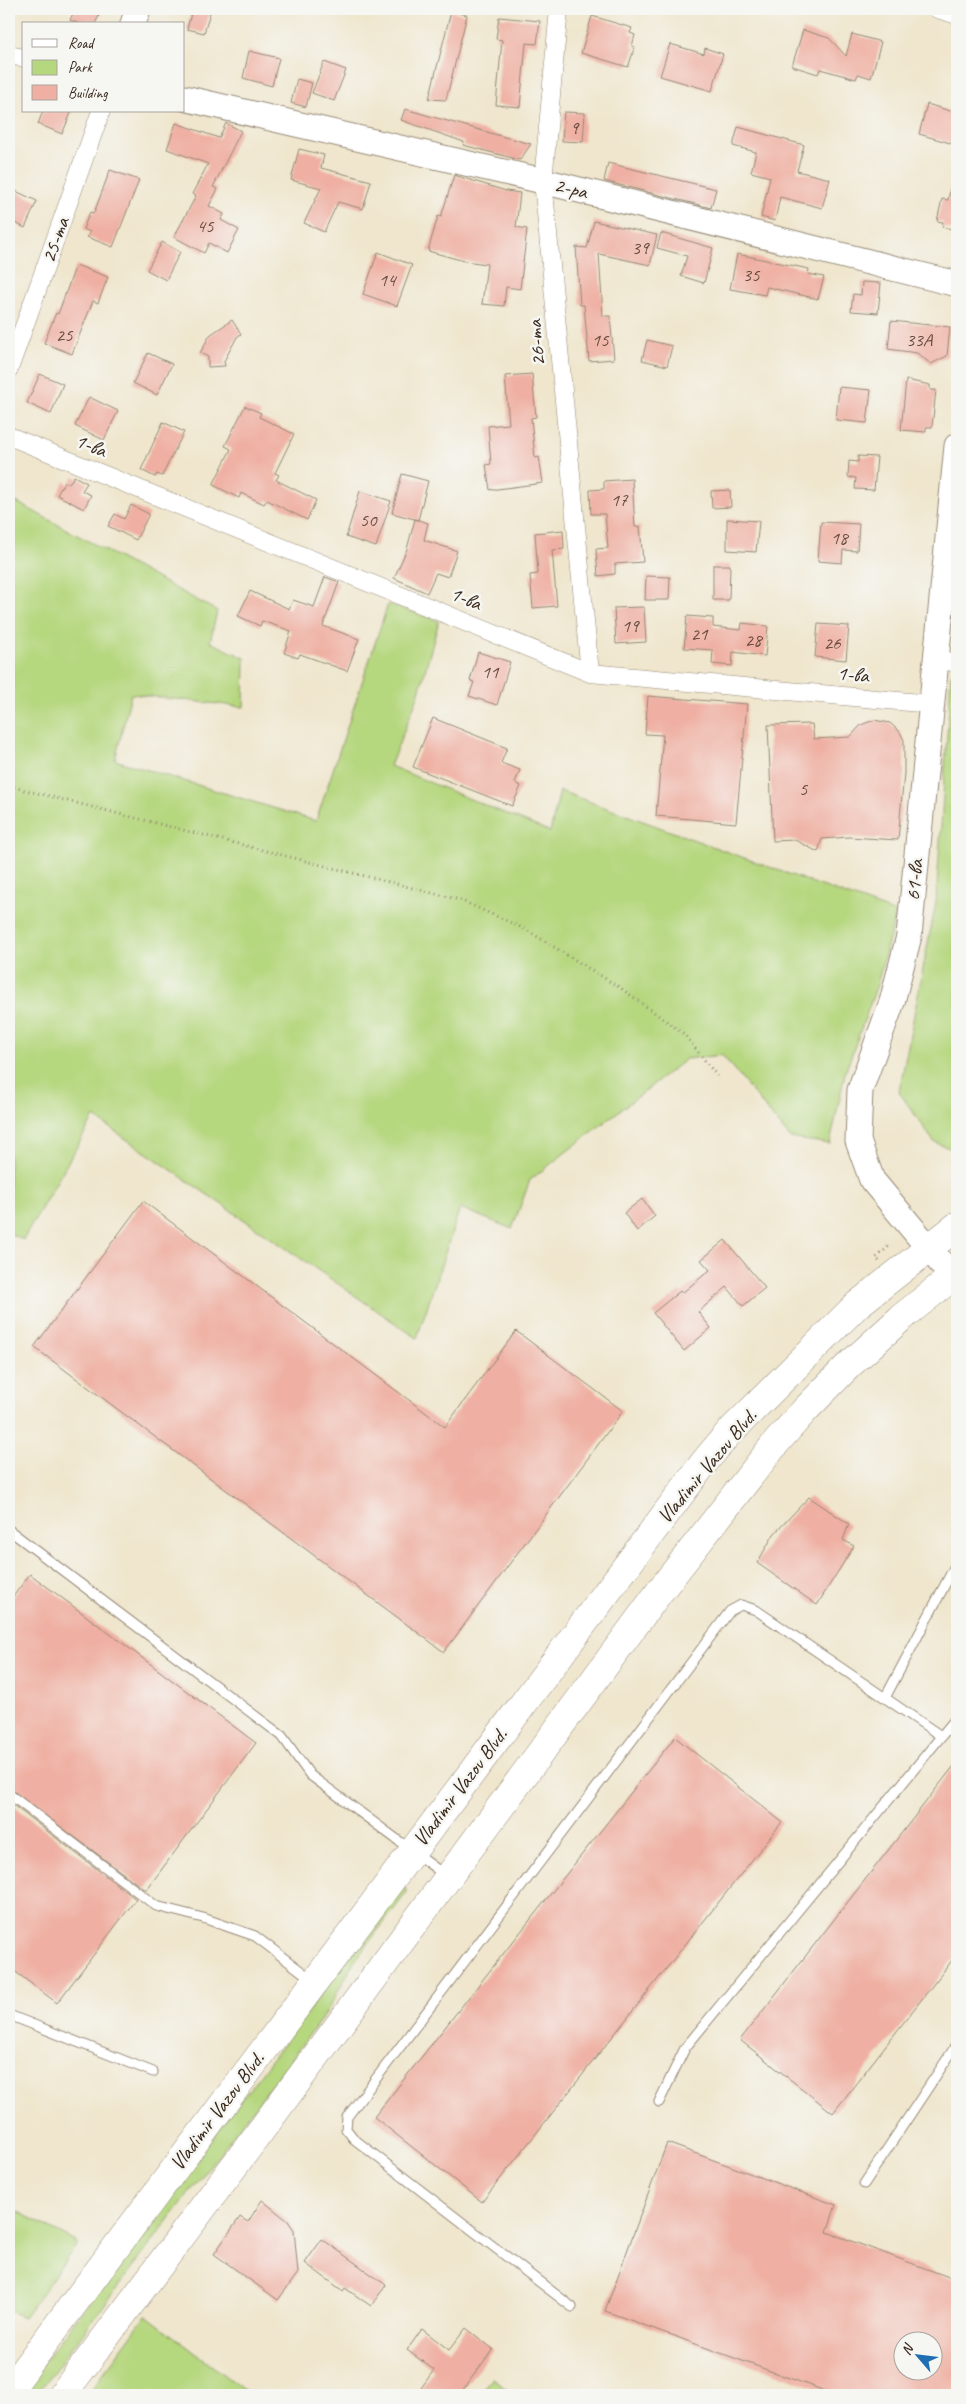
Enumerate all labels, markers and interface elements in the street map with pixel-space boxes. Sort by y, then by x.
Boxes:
legend [22,22,185,112]
text: Road [68,34,95,53]
text: Park [68,58,93,77]
text: Building [68,84,108,103]
house number: 9 [570,116,580,140]
street label: 2-ра [552,171,592,205]
street label: 25-та [35,212,76,266]
house number: 45 [196,214,215,238]
house number: 39 [631,236,650,260]
house number: 35 [742,263,761,287]
house number: 14 [378,268,398,292]
street label: 26-та [521,317,551,367]
house number: 25 [55,323,74,347]
house number: 15 [591,328,610,352]
house number: 33А [906,328,934,352]
street label: 1-ва [71,427,112,464]
house number: 17 [610,488,629,512]
house number: 50 [359,508,378,532]
house number: 18 [830,526,850,550]
street label: 1-ва [446,580,487,617]
house number: 19 [621,614,640,638]
house number: 21 [690,622,709,646]
house number: 28 [744,628,764,652]
house number: 26 [823,631,842,655]
house number: 11 [481,660,500,684]
street label: 1-ва [836,660,872,688]
house number: 5 [799,777,809,801]
street label: 61-ва [899,856,929,902]
street label: Vladimir Vazov Blvd. [652,1403,763,1529]
street label: Vladimir Vazov Blvd. [407,1722,514,1851]
street label: Vladimir Vazov Blvd. [164,2046,271,2175]
north arrow [894,2332,944,2382]
text: N [897,2340,918,2358]

